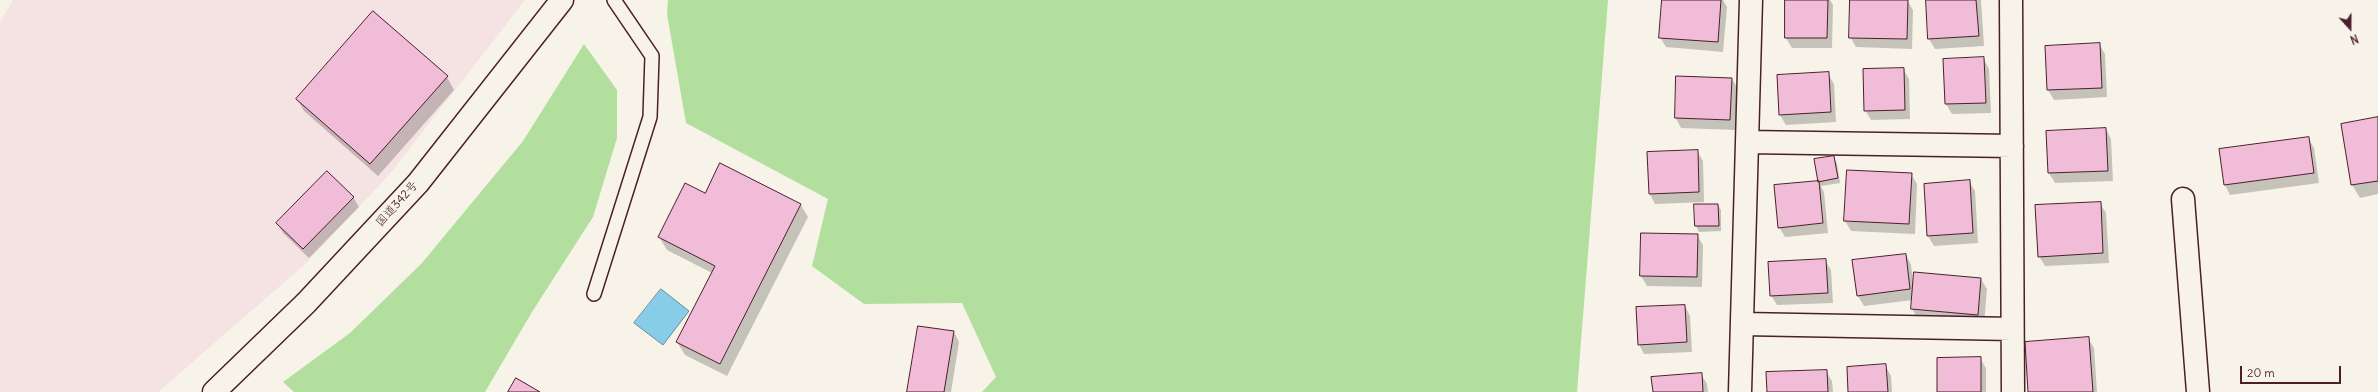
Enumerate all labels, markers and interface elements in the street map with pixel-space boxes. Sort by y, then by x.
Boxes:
north arrow [2330,8,2370,48]
text: N [2348,31,2360,47]
street label: 国道342号 [373,178,421,230]
scale bar [2242,358,2343,384]
text: 20 m [2247,365,2275,380]

